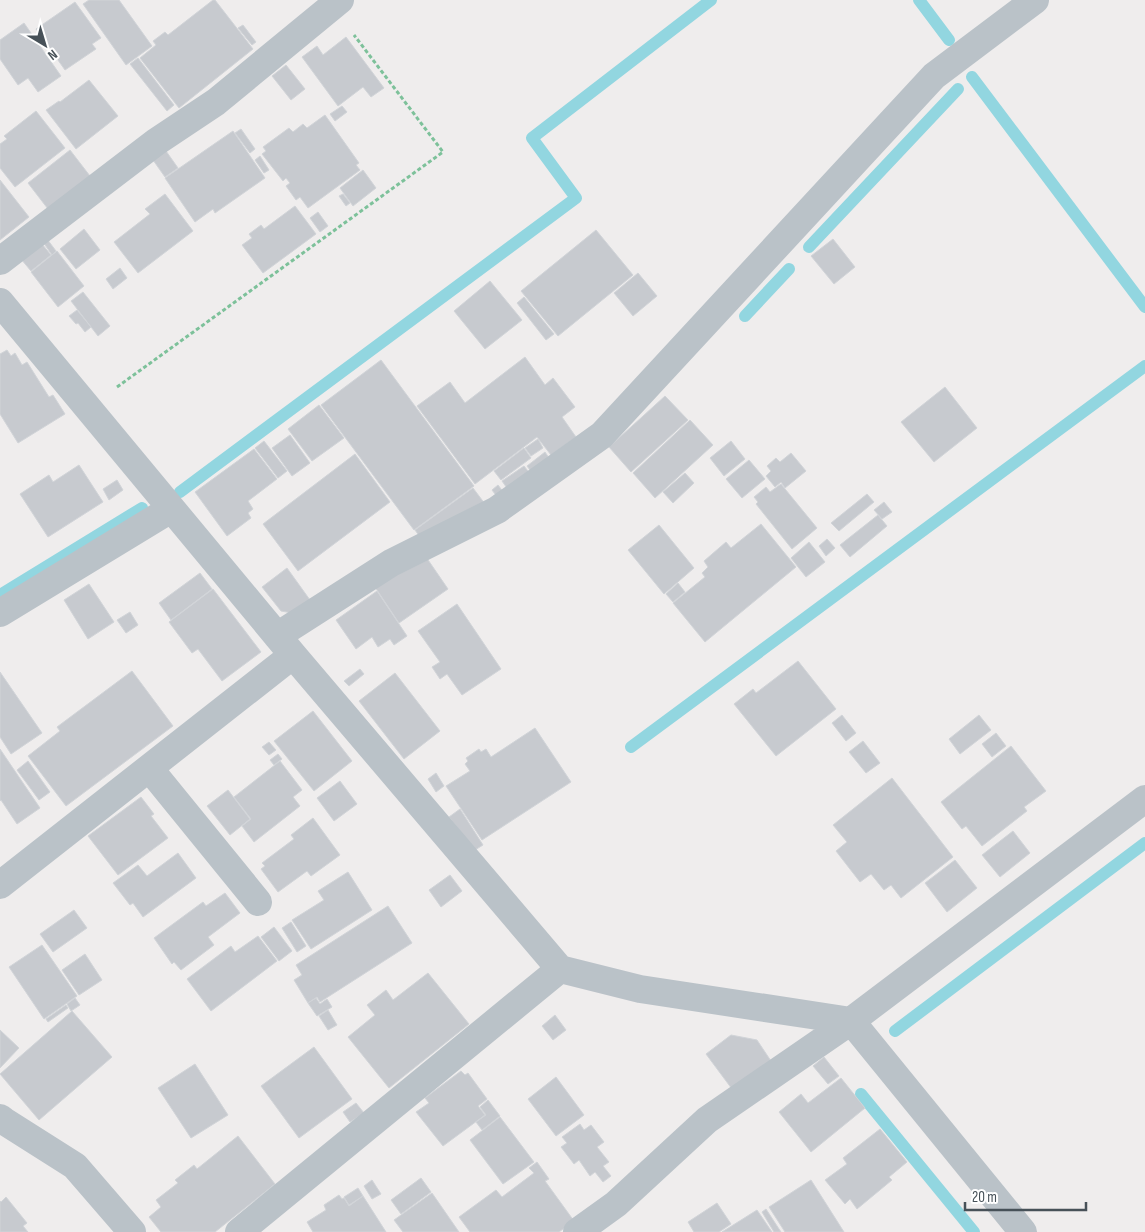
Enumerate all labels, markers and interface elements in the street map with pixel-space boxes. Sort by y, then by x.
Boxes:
north arrow [20,20,70,70]
text: N [45,46,61,64]
scale bar [965,1180,1086,1212]
text: 20 m [972,1188,997,1207]

